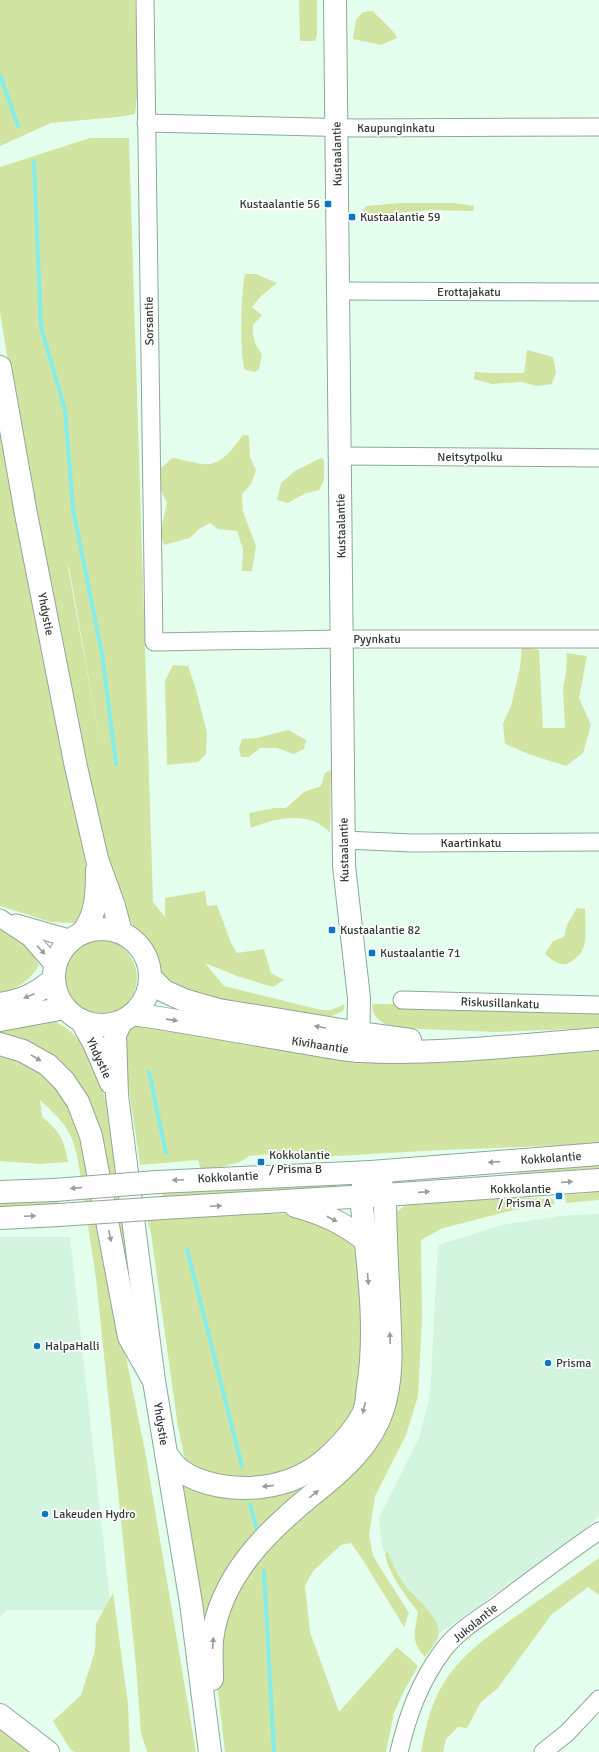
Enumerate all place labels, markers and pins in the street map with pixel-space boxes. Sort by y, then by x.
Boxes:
place label: Kustaalantie 56 [240,197,320,212]
marker: Kustaalantie 56 [323,199,333,209]
place label: Kustaalantie 59 [360,210,440,225]
marker: Kustaalantie 59 [347,212,357,222]
place label: Kustaalantie 82 [340,923,420,938]
marker: Kustaalantie 82 [327,925,337,935]
place label: Kustaalantie 71 [380,946,460,961]
marker: Kustaalantie 71 [367,948,377,958]
place label: Kokkolantie / Prisma B [269,1148,330,1177]
marker: Kokkolantie / Prisma B [256,1157,266,1167]
place label: Kokkolantie / Prisma A [490,1182,552,1211]
marker: Kokkolantie / Prisma A [554,1191,564,1201]
place label: HalpaHalli [45,1339,99,1354]
marker: HalpaHalli [32,1341,42,1351]
place label: Prisma [556,1356,591,1371]
marker: Prisma [543,1358,553,1368]
place label: Lakeuden Hydro [53,1507,136,1522]
marker: Lakeuden Hydro [40,1509,50,1519]

